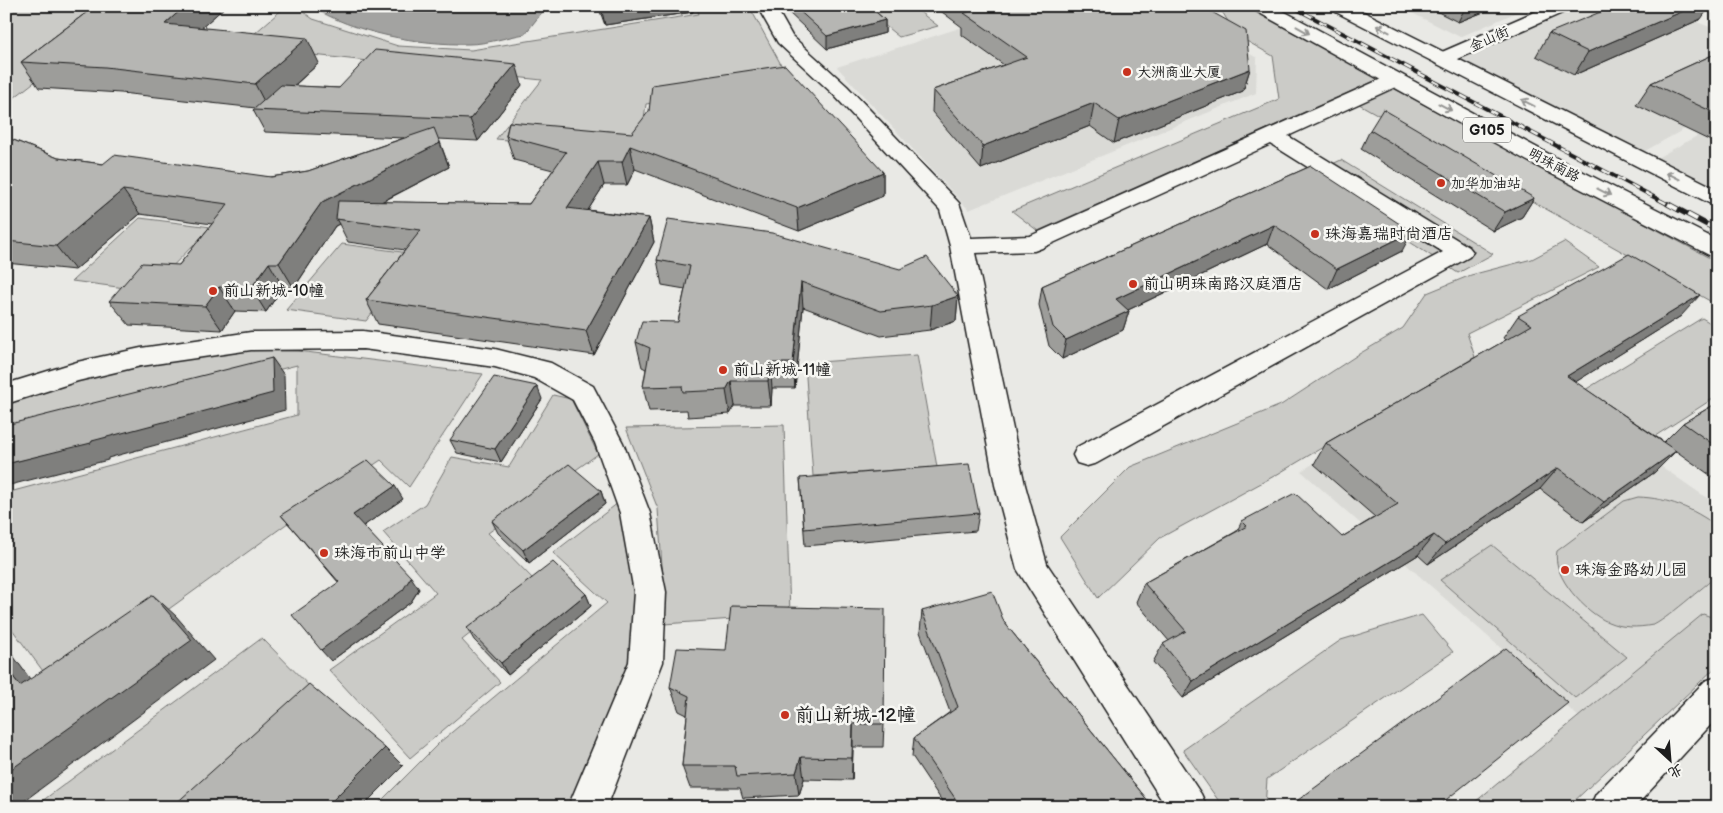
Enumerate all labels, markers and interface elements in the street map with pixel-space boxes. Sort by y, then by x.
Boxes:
street label: 金山街 [1466,23,1512,55]
one-way arrow [1376,24,1391,33]
one-way arrow [1295,25,1309,35]
place label: 大洲商业大厦 [1137,64,1221,81]
marker: 大洲商业大厦 [1121,66,1133,78]
one-way arrow [1521,98,1536,107]
one-way arrow [1438,102,1453,112]
road number: G105 [1463,118,1511,142]
street label: 明珠南路 [1525,144,1583,186]
one-way arrow [1666,171,1681,180]
place label: 加华加油站 [1451,175,1521,192]
marker: 加华加油站 [1435,177,1447,189]
one-way arrow [1596,188,1611,197]
place label: 珠海嘉瑞时尚酒店 [1325,225,1453,244]
marker: 珠海嘉瑞时尚酒店 [1309,228,1321,240]
place label: 前山明珠南路汉庭酒店 [1143,275,1303,294]
marker: 前山明珠南路汉庭酒店 [1127,278,1139,290]
place label: 前山新城-10幢 [223,282,324,301]
marker: 前山新城-10幢 [207,285,219,297]
place label: 前山新城-11幢 [733,361,831,380]
marker: 前山新城-11幢 [717,364,729,376]
place label: 珠海市前山中学 [334,544,446,563]
marker: 珠海市前山中学 [318,547,330,559]
place label: 珠海金路幼儿园 [1575,561,1687,580]
marker: 珠海金路幼儿园 [1559,564,1571,576]
place label: 前山新城-12幢 [795,704,917,727]
marker: 前山新城-12幢 [779,709,791,721]
north arrow [1646,736,1696,786]
text: 北 [1665,761,1685,782]

